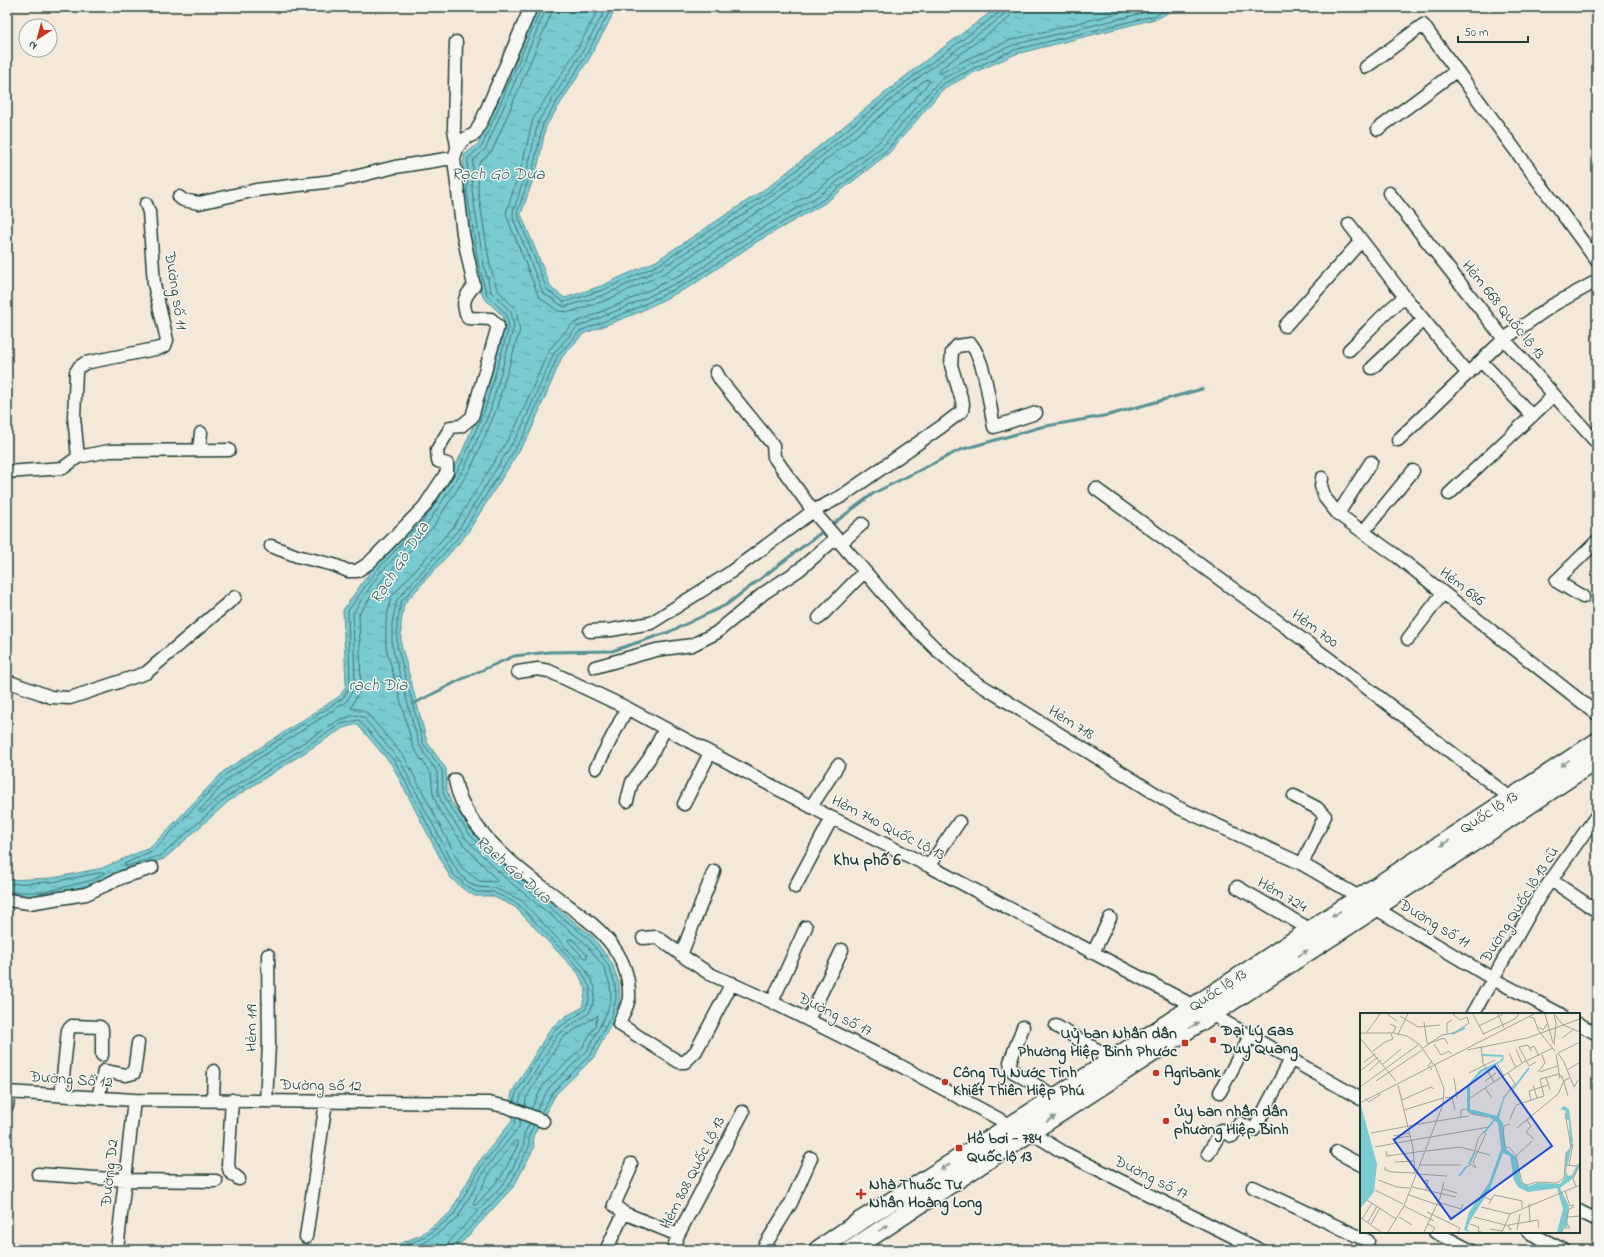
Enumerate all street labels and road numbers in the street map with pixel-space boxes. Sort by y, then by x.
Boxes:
street label: Đường số 11 [157,249,193,332]
street label: Hẻm 668 Quốc lộ 13 [1455,255,1551,365]
street label: Hẻm 686 [1434,561,1490,613]
street label: Hẻm 700 [1286,604,1344,654]
street label: Hẻm 718 [1043,699,1099,747]
street label: Quốc lộ 13 [1455,785,1523,841]
street label: Hẻm 740 Quốc Lộ 13 [827,789,949,867]
street label: Đường Quốc lộ 13 cũ [1474,842,1566,969]
street label: Hẻm 724 [1253,871,1312,919]
street label: Đường số 11 [1393,893,1474,955]
street label: Quốc lộ 13 [1184,963,1252,1018]
street label: Đường số 17 [793,986,877,1044]
street label: Hẻm 119 [240,1004,264,1052]
street label: Đường Số 12 [27,1065,114,1095]
street label: Đường số 12 [279,1073,362,1099]
street label: Hẻm 808 Quốc Lộ 13 [654,1112,732,1234]
street label: Đường D2 [94,1138,125,1209]
street label: Đường số 17 [1109,1149,1193,1207]

